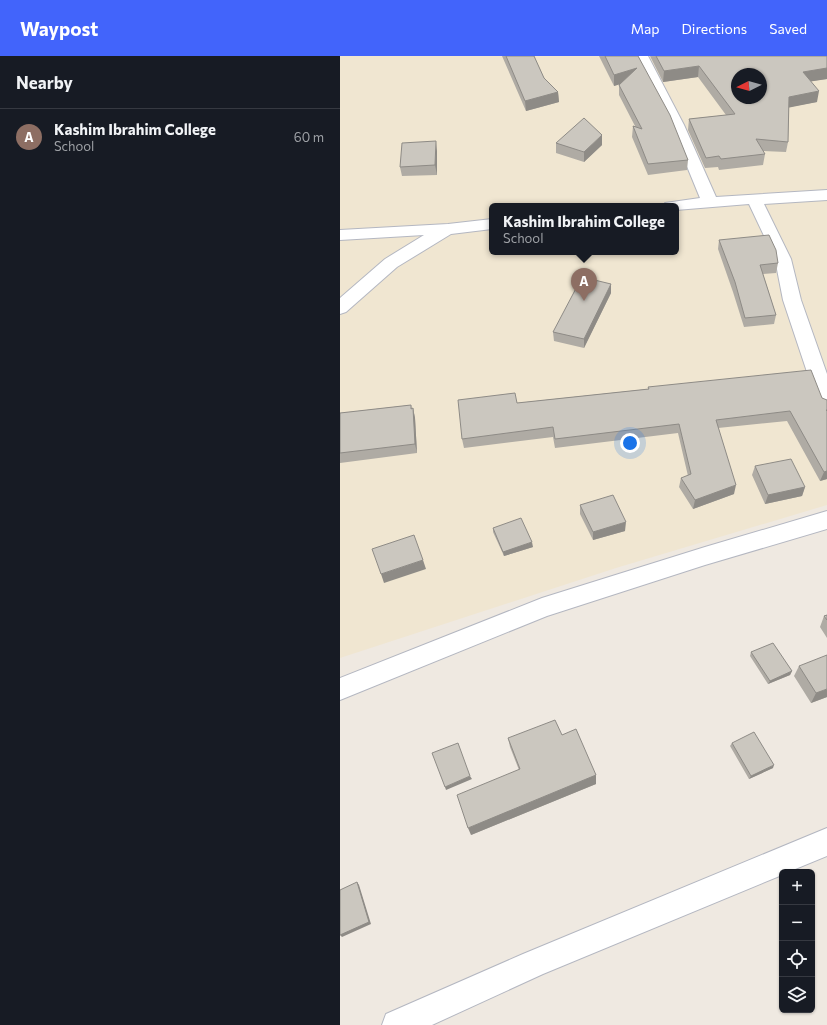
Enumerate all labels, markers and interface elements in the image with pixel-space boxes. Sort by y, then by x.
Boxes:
text: Waypost [20,17,98,40]
text: Map [631,20,660,37]
text: Directions [682,20,747,37]
text: Saved [769,20,807,37]
north arrow [731,68,767,104]
text: Nearby [16,72,73,93]
text: Kashim Ibrahim College [54,120,216,138]
text: A [24,129,34,145]
text: 60 m [294,129,324,145]
text: School [54,138,94,154]
popup [489,203,679,255]
text: Kashim Ibrahim College [503,212,665,230]
text: School [503,230,543,246]
pin: A [571,268,597,301]
your location [620,433,640,453]
map controls [779,869,815,1013]
button: + [779,869,815,905]
button: − [779,905,815,941]
button: locate [779,941,815,977]
button: layers [779,977,815,1013]

